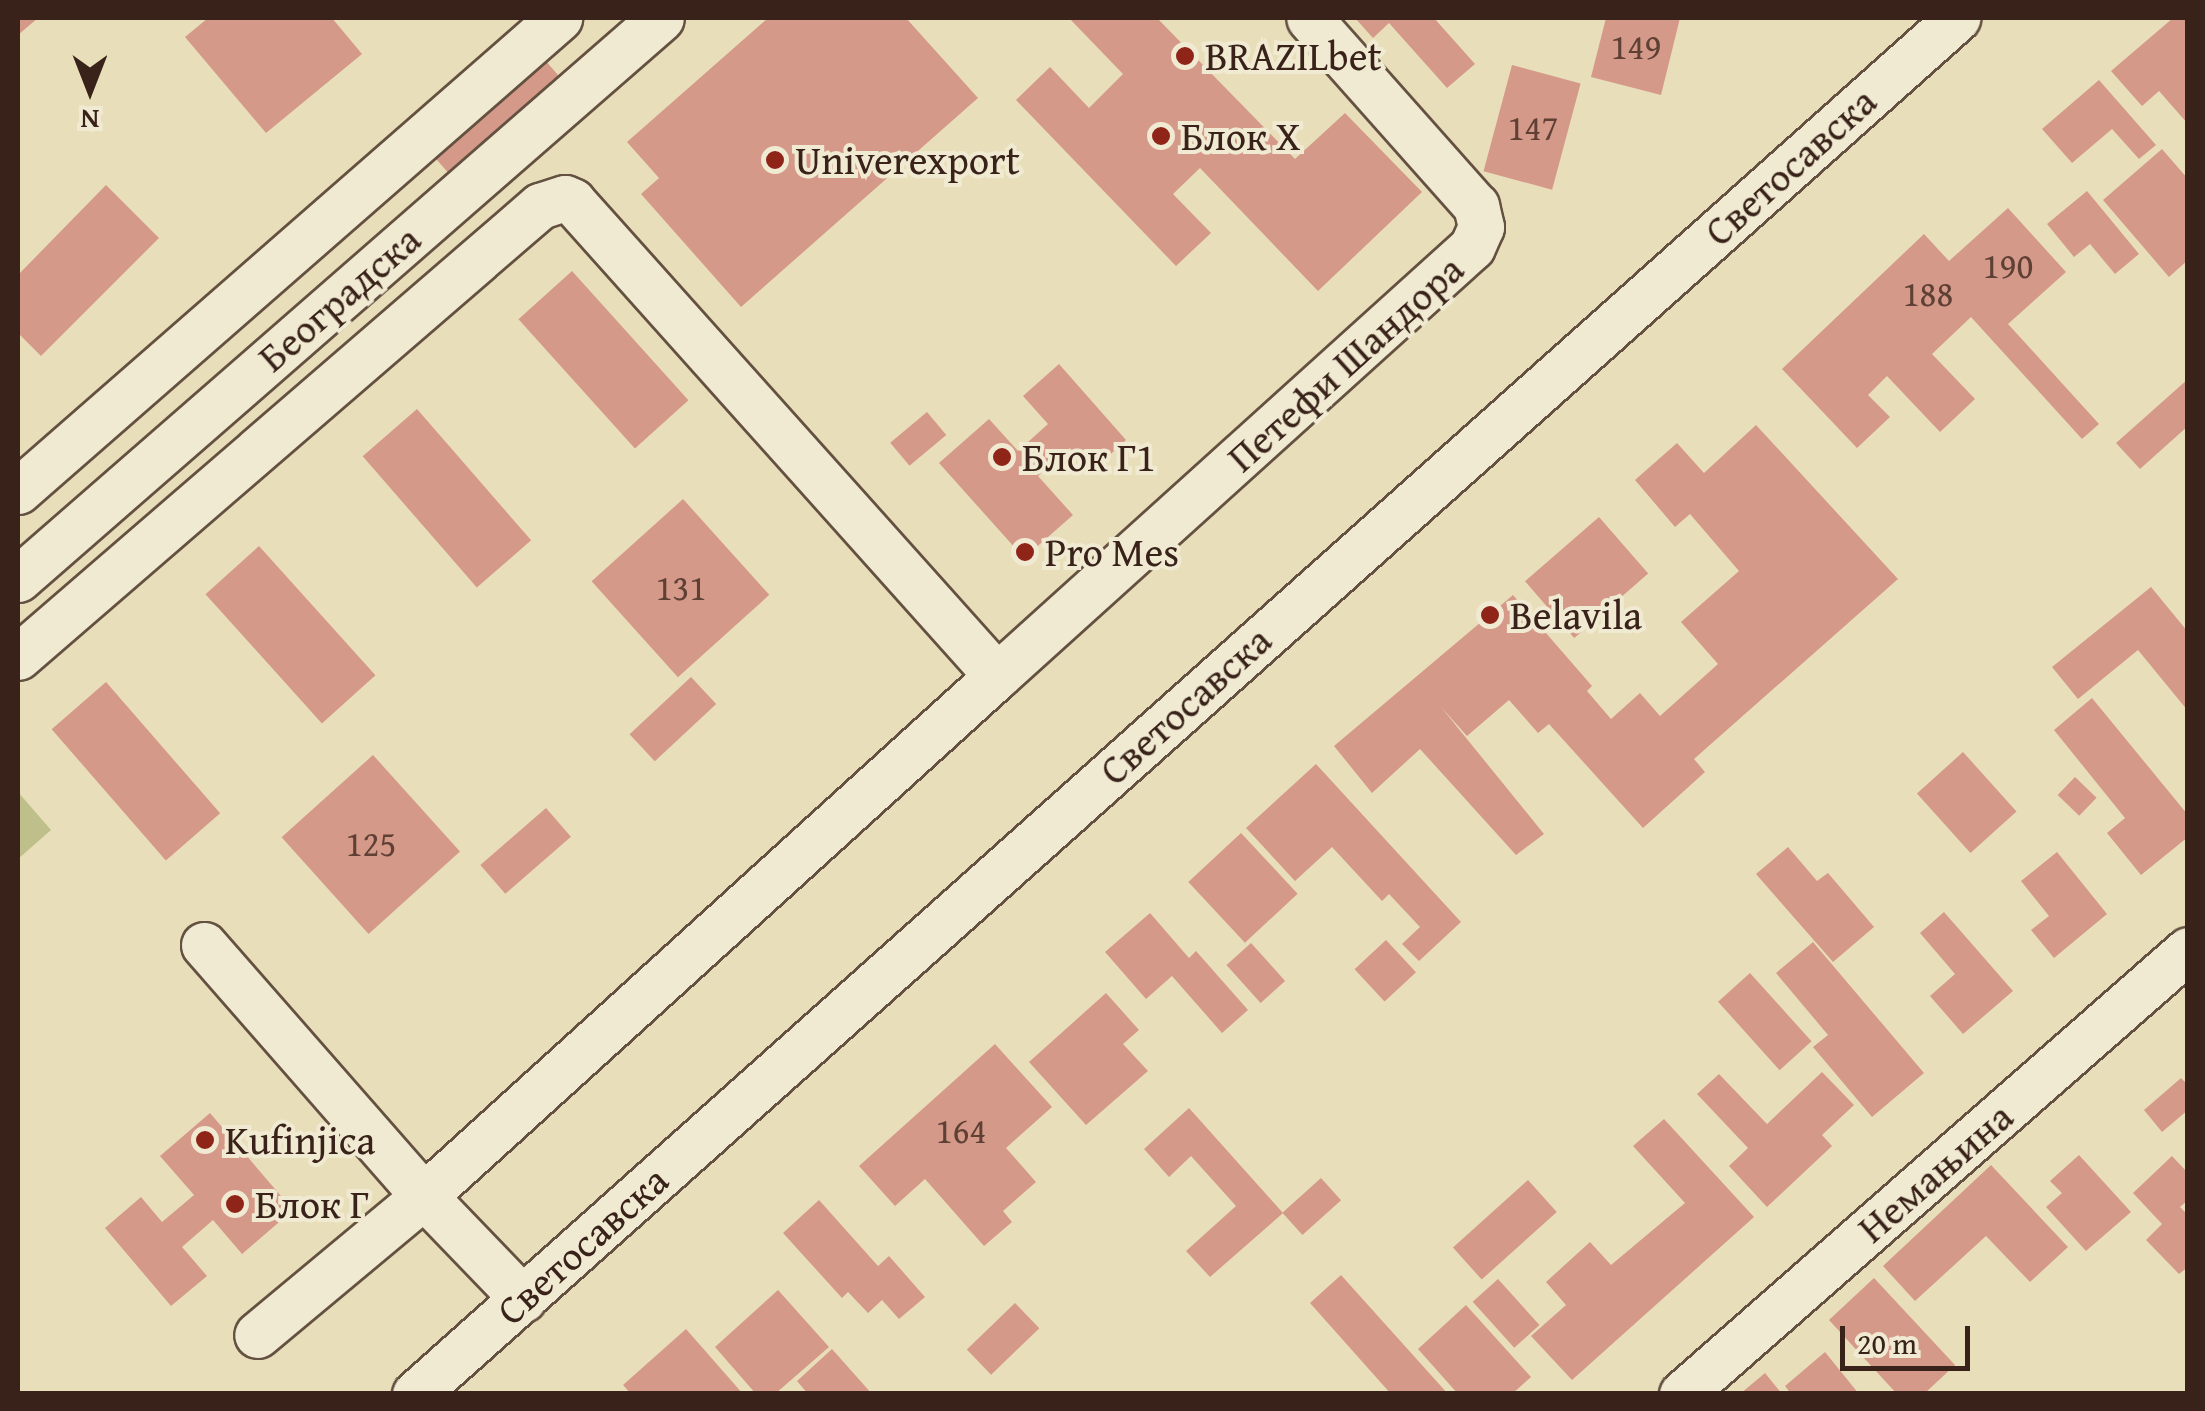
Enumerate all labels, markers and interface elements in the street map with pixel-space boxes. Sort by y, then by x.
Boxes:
house number: 149 [1611,26,1661,68]
place label: BRAZILbet [1205,32,1382,80]
north arrow [40,40,140,140]
marker: BRAZILbet [1174,45,1196,67]
street label: Светосавска [1695,77,1885,255]
text: N [81,100,99,141]
house number: 147 [1508,107,1558,149]
place label: Блок Х [1181,112,1301,160]
marker: Блок Х [1150,125,1172,147]
place label: Univerexport [795,136,1020,184]
marker: Univerexport [764,149,786,171]
street label: Београдска [248,215,430,381]
street label: Петефи Шандора [1217,245,1473,481]
house number: 190 [1983,245,2033,287]
house number: 188 [1903,273,1953,315]
place label: Блок Г1 [1022,433,1155,481]
marker: Блок Г1 [991,446,1013,468]
place label: Pro Mes [1045,528,1179,576]
marker: Pro Mes [1014,541,1036,563]
house number: 131 [656,567,706,609]
place label: Belavila [1510,591,1642,639]
marker: Belavila [1479,604,1501,626]
street label: Светосавска [1090,616,1280,794]
house number: 125 [346,823,396,865]
street label: Немањина [1848,1092,2022,1252]
house number: 164 [936,1110,986,1152]
place label: Kufinjica [225,1116,375,1164]
marker: Kufinjica [194,1129,216,1151]
street label: Светосавска [487,1156,677,1334]
place label: Блок Г [255,1180,369,1228]
marker: Блок Г [224,1193,246,1215]
scale bar [1845,1306,1975,1368]
text: 20 m [1857,1321,1917,1365]

